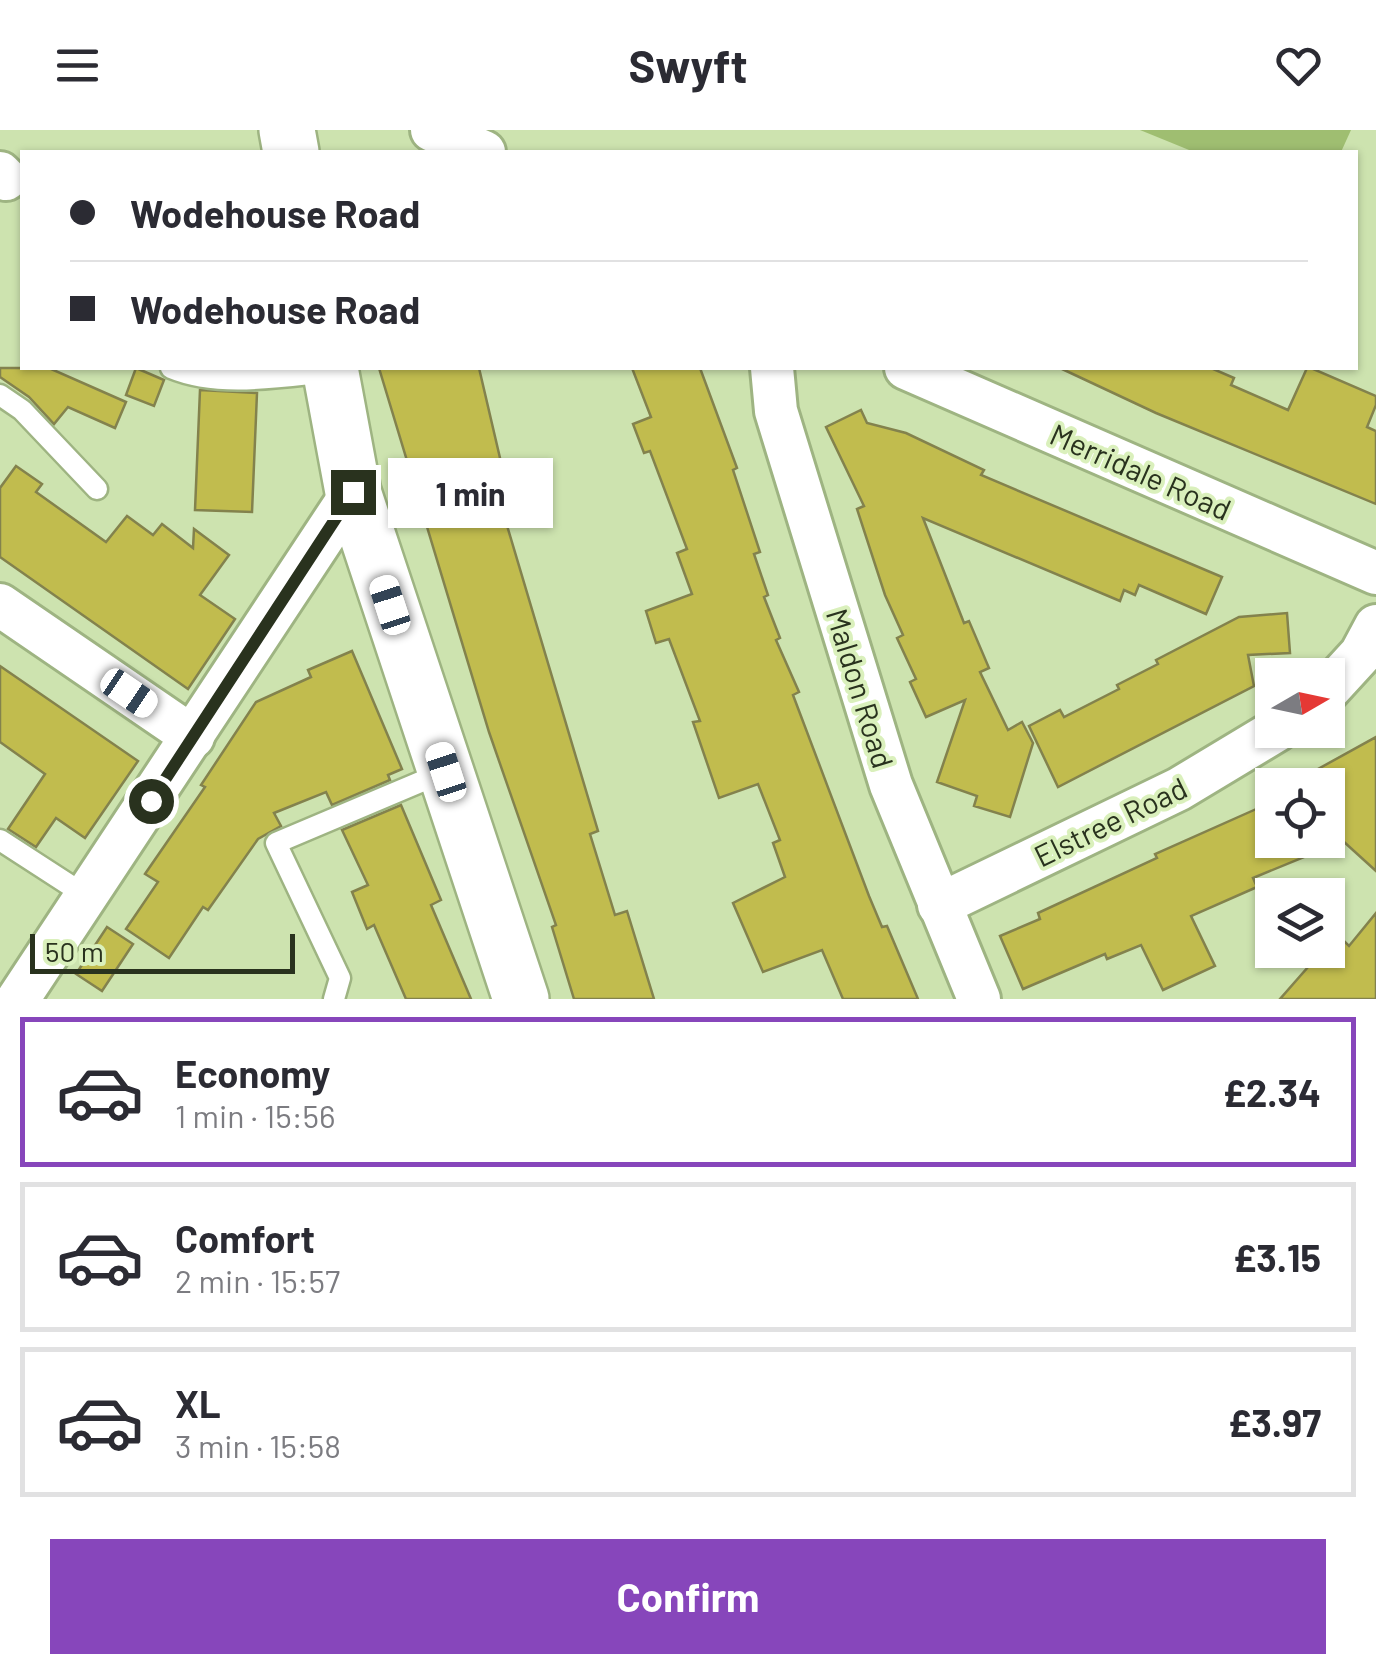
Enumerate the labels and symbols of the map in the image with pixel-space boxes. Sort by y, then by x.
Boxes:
street label: Merridale Road [1045,415,1237,527]
callout: 1 min [388,457,553,527]
route end [331,470,376,515]
car [366,572,414,638]
street label: Maldon Road [820,604,902,772]
north arrow [1255,658,1345,748]
car [96,664,162,722]
car [422,739,470,805]
street label: Elstree Road [1028,769,1192,873]
route start [129,779,174,824]
scale bar [30,929,295,974]

